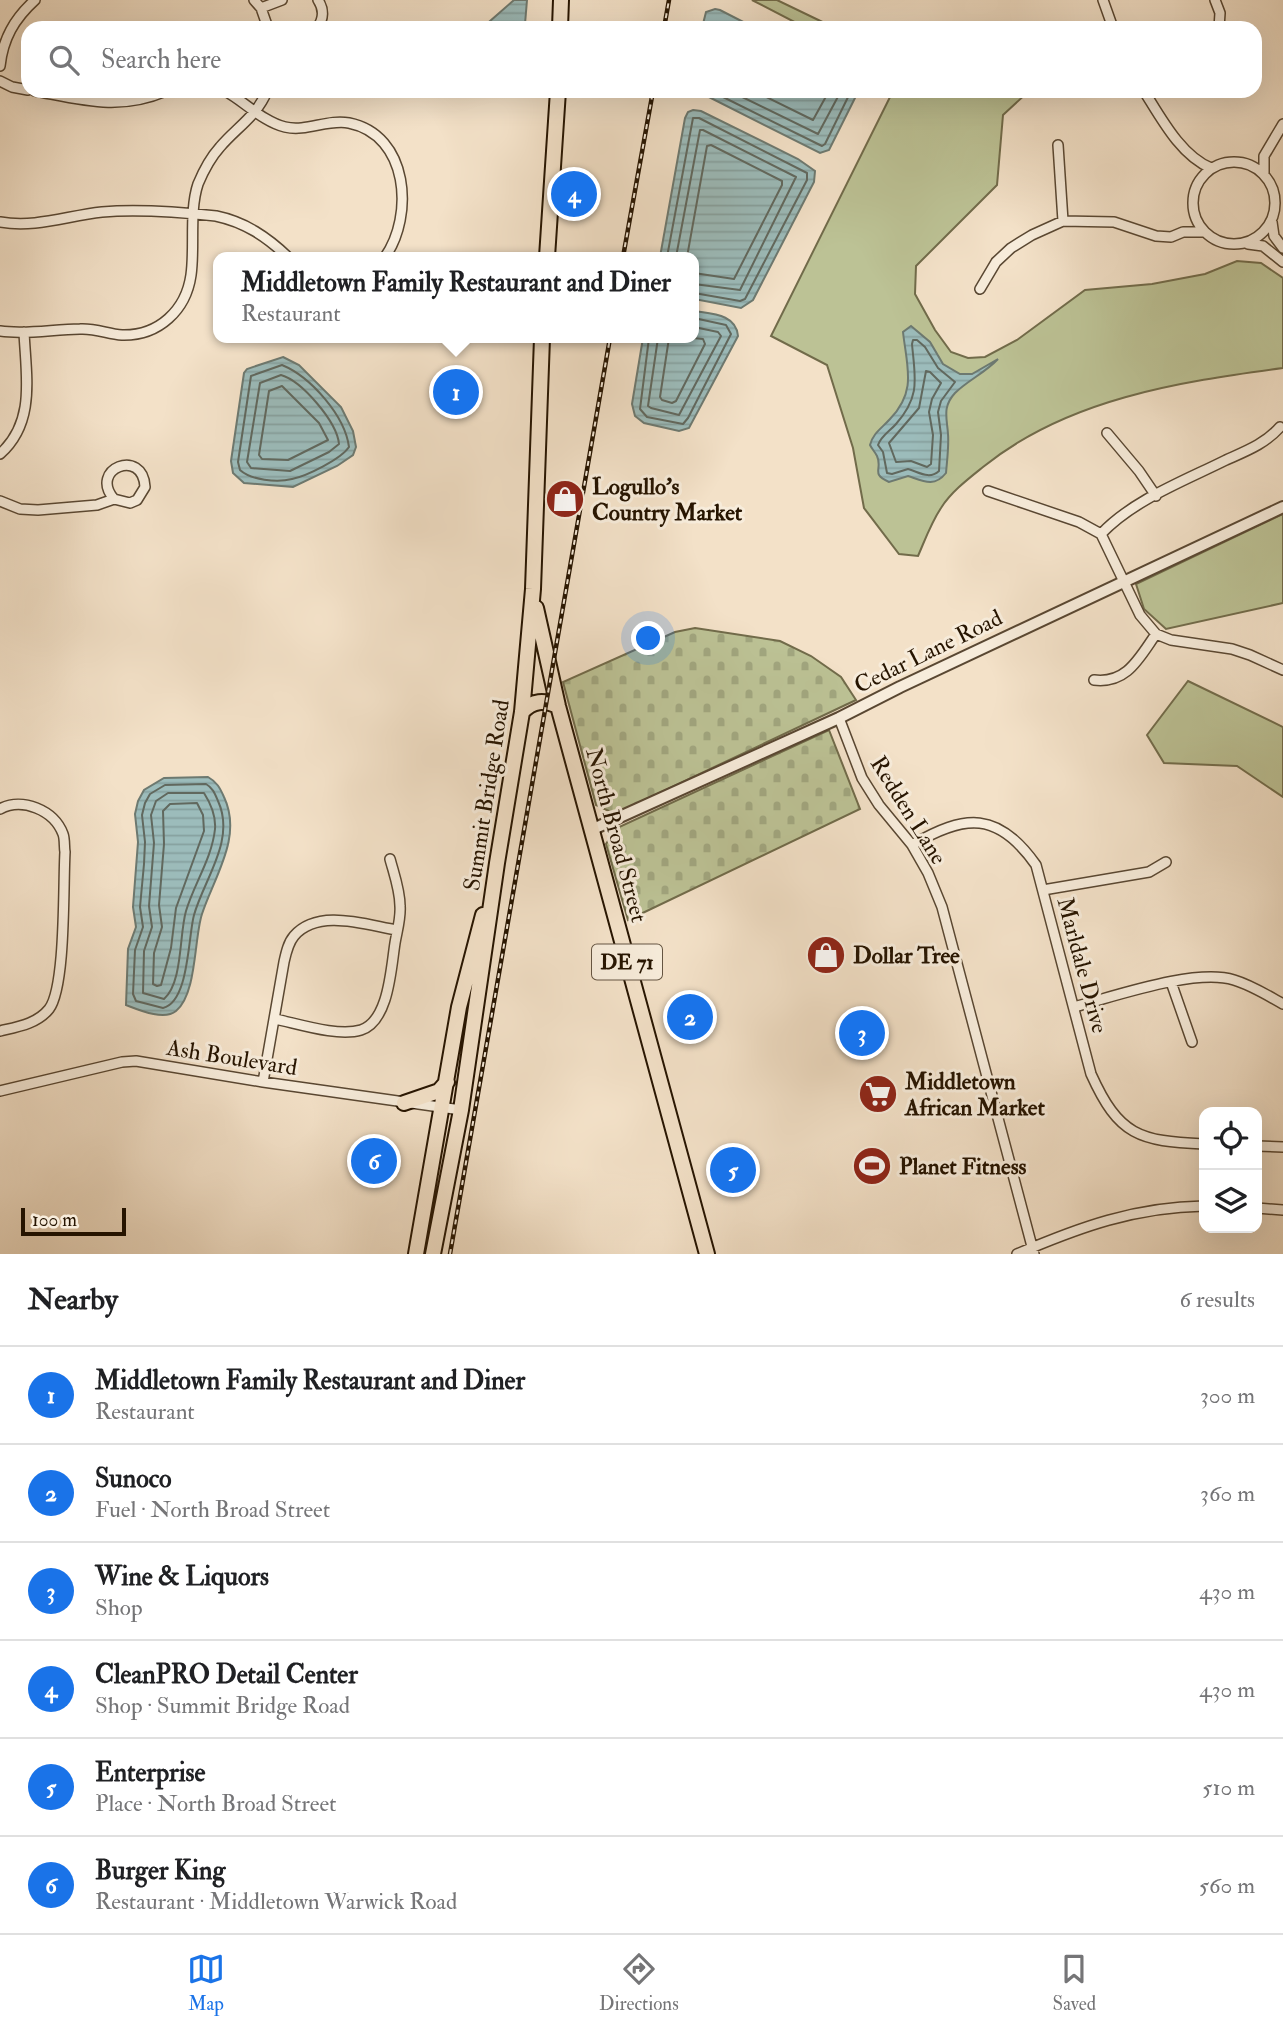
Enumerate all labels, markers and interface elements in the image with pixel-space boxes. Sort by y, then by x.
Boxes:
search box [21,21,1262,98]
icon: search [45,41,83,79]
text: Search here [101,44,221,76]
pin: 4 [551,168,597,220]
popup [213,252,699,343]
text: Middletown Family Restaurant and Diner [241,267,671,299]
text: Restaurant [241,299,341,328]
pin: 1 [433,366,479,418]
place label: Logullo's Country Market [592,472,743,528]
shop icon: Logullo's Country Market [544,478,586,520]
street label: Cedar Lane Road [849,603,1007,700]
your location [631,621,665,655]
street label: Summit Bridge Road [457,697,516,893]
street label: North Broad Street [579,745,654,926]
street label: Redden Lane [864,751,954,870]
street label: Marldale Drive [1050,894,1115,1037]
shop icon: Dollar Tree [805,934,847,976]
place label: Dollar Tree [853,941,960,970]
road number: DE 71 [592,944,662,979]
pin: 2 [667,991,713,1043]
pin: 3 [839,1007,885,1059]
street label: Ash Boulevard [164,1033,299,1082]
place label: Middletown African Market [904,1067,1045,1122]
supermarket icon: Middletown African Market [857,1073,899,1115]
map controls [1199,1107,1262,1233]
button: locate [1199,1107,1262,1170]
pin: 6 [351,1135,397,1187]
pin: 5 [710,1144,756,1196]
sports icon: Planet Fitness [851,1145,893,1187]
place label: Planet Fitness [899,1152,1027,1181]
button: layers [1199,1170,1262,1233]
scale bar [21,1205,126,1237]
text: 100 m [32,1208,77,1232]
text: Nearby [28,1281,118,1318]
text: 6 results [1180,1285,1255,1314]
text: Middletown Family Restaurant and Diner [95,1365,525,1397]
text: 1 [47,1381,55,1410]
text: 300 m [1200,1381,1255,1410]
text: Restaurant [95,1397,195,1426]
text: Sunoco [95,1463,172,1495]
text: 2 [45,1479,57,1508]
text: 360 m [1200,1479,1255,1508]
text: Fuel · North Broad Street [95,1495,330,1524]
text: Wine & Liquors [95,1561,269,1593]
text: 3 [47,1577,55,1606]
text: 430 m [1199,1577,1255,1606]
text: Shop [95,1593,143,1622]
text: CleanPRO Detail Center [95,1659,358,1691]
text: 4 [45,1675,57,1704]
text: 430 m [1199,1675,1255,1704]
text: Shop · Summit Bridge Road [95,1691,350,1720]
text: Enterprise [95,1757,205,1789]
text: 5 [46,1773,56,1802]
text: 510 m [1202,1773,1255,1802]
text: Place · North Broad Street [95,1789,337,1818]
text: Burger King [95,1855,225,1887]
text: 6 [45,1871,57,1900]
text: 560 m [1199,1871,1255,1900]
text: Restaurant · Middletown Warwick Road [95,1887,457,1916]
tab: Map [187,1950,225,2016]
tab: Directions [599,1950,679,2016]
tab: Saved [1053,1950,1096,2016]

